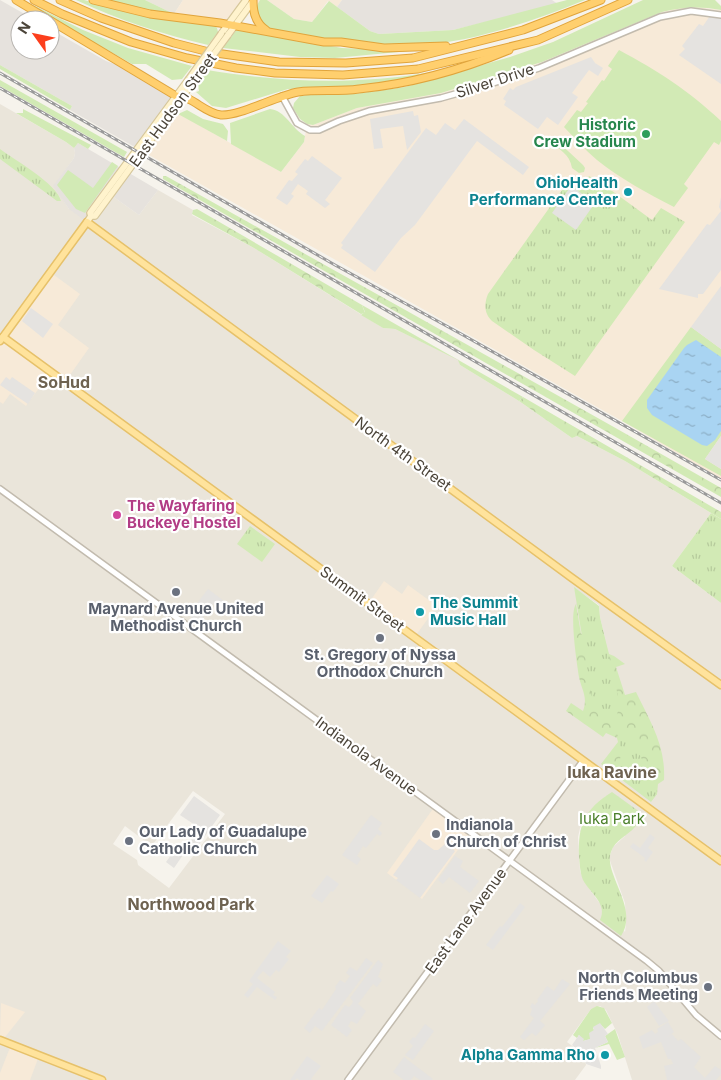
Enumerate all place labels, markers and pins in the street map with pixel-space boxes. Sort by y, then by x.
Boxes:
place label: Historic Crew Stadium [533,115,636,151]
marker: Historic Crew Stadium [640,128,652,140]
place label: OhioHealth Performance Center [469,173,618,209]
marker: OhioHealth Performance Center [622,186,634,198]
place label: The Wayfaring Buckeye Hostel [127,496,241,532]
marker: The Wayfaring Buckeye Hostel [111,509,123,521]
marker: Maynard Avenue United Methodist Church [170,586,182,598]
place label: The Summit Music Hall [430,593,518,629]
place label: Maynard Avenue United Methodist Church [88,599,264,635]
marker: The Summit Music Hall [414,606,426,618]
marker: St. Gregory of Nyssa Orthodox Church [374,632,386,644]
place label: St. Gregory of Nyssa Orthodox Church [304,645,456,681]
place label: Indianola Church of Christ [446,815,567,851]
place label: Our Lady of Guadalupe Catholic Church [139,822,307,858]
marker: Indianola Church of Christ [430,828,442,840]
marker: Our Lady of Guadalupe Catholic Church [123,835,135,847]
place label: North Columbus Friends Meeting [578,968,698,1004]
marker: North Columbus Friends Meeting [702,981,714,993]
place label: Alpha Gamma Rho [461,1045,595,1064]
marker: Alpha Gamma Rho [599,1049,611,1061]

